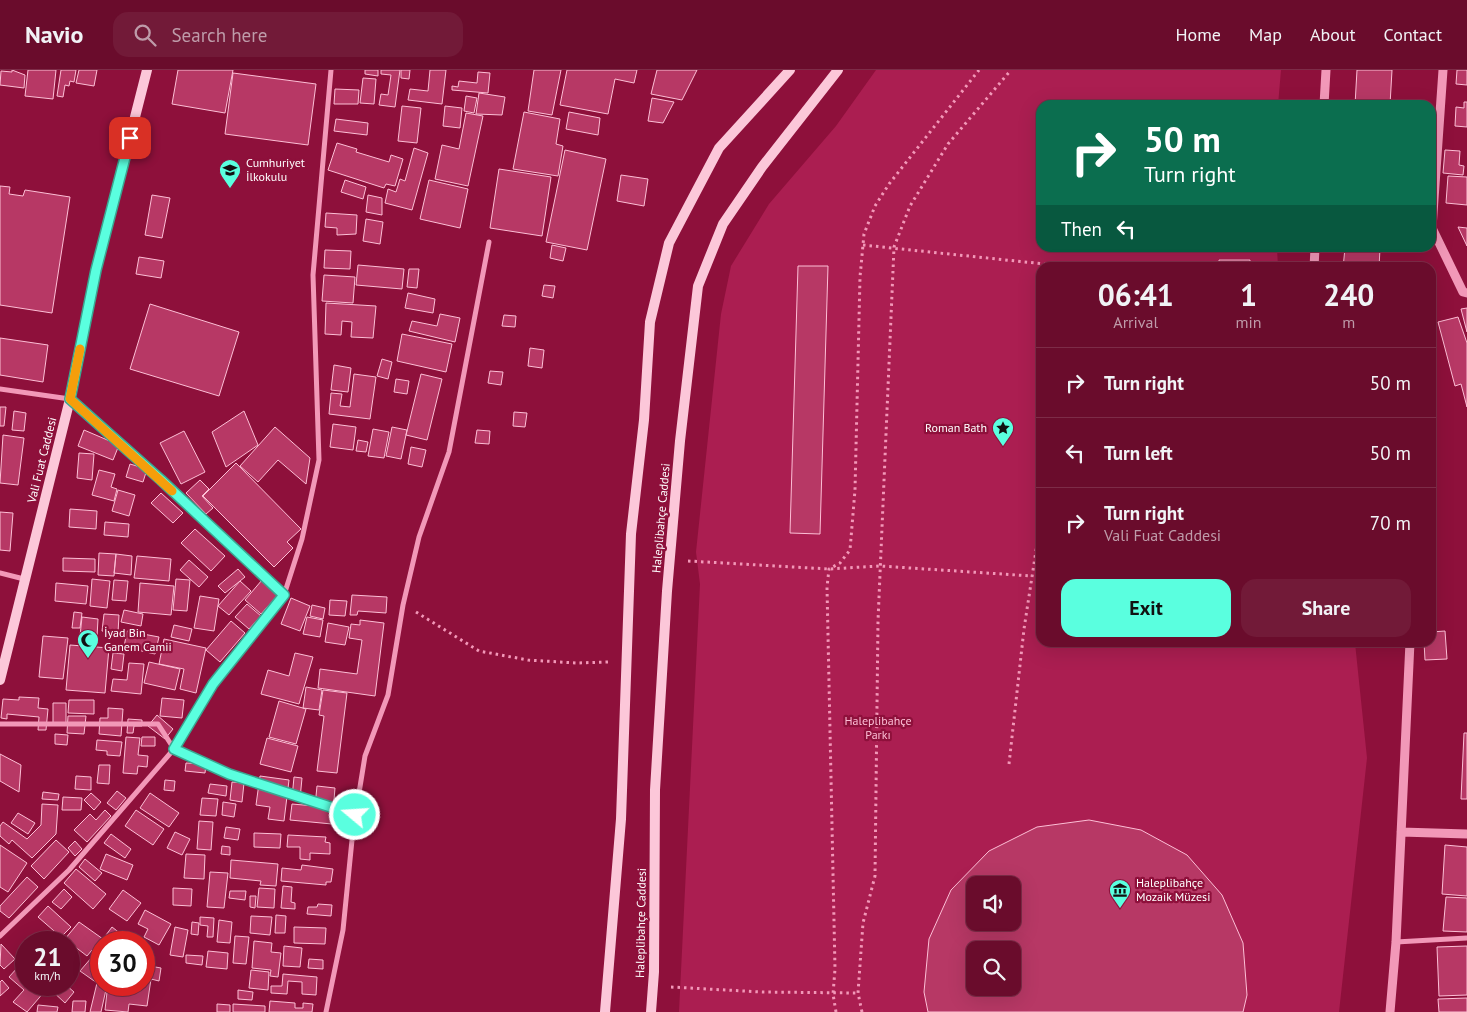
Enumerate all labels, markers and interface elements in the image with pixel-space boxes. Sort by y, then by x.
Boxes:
search box [113,12,463,57]
text: Navio [25,19,83,50]
icon: search [131,21,159,49]
text: Search here [171,23,267,47]
text: Home [1175,23,1221,46]
text: Map [1249,23,1282,46]
text: About [1310,23,1356,46]
text: Contact [1384,23,1442,46]
text: 50 m [1144,116,1221,162]
pin [109,117,151,159]
icon: right [1061,120,1126,185]
icon: arrive [116,124,144,152]
place label: Cumhuriyet İlkokulu [246,155,305,184]
school or university icon: Cumhuriyet İlkokulu [218,158,242,189]
text: Turn right [1144,160,1236,188]
icon: left [1112,215,1140,243]
text: Then [1061,217,1102,241]
text: 06:41 [1098,275,1174,314]
text: 1 [1240,275,1257,314]
text: 240 [1323,275,1374,314]
text: Arrival [1113,312,1158,332]
text: min [1236,312,1262,332]
text: m [1342,312,1355,332]
icon: right [1061,369,1089,397]
text: Turn right [1104,371,1184,395]
text: 50 m [1370,371,1411,395]
street label: Vali Fuat Caddesi [23,415,59,505]
place icon: Roman Bath [991,416,1015,447]
place label: Roman Bath [925,420,987,435]
icon: left [1061,439,1089,467]
text: Turn left [1104,441,1173,465]
text: 50 m [1370,441,1411,465]
street label: Haleplibahçe Caddesi [648,462,673,573]
text: Turn right [1104,501,1184,525]
icon: right [1061,509,1089,537]
text: 70 m [1370,511,1411,535]
text: Vali Fuat Caddesi [1104,525,1221,545]
button: Exit [1061,579,1231,637]
button: Share [1241,579,1411,637]
place label: İyad Bin Ganem Camii [104,625,172,654]
mosque icon: İyad Bin Ganem Camii [76,628,100,659]
park label: Haleplibahçe Parkı [844,713,912,742]
position arrow [328,788,380,840]
street label: Haleplibahçe Caddesi [632,868,649,978]
place label: Haleplibahçe Mozaik Müzesi [1136,875,1210,904]
map controls [966,876,1021,996]
button: sound [966,876,1021,931]
museum icon: Haleplibahçe Mozaik Müzesi [1108,878,1132,909]
speed limit sign: 30 [90,931,155,996]
text: 21 [33,941,62,973]
button: search [966,941,1021,996]
text: km/h [34,968,61,983]

